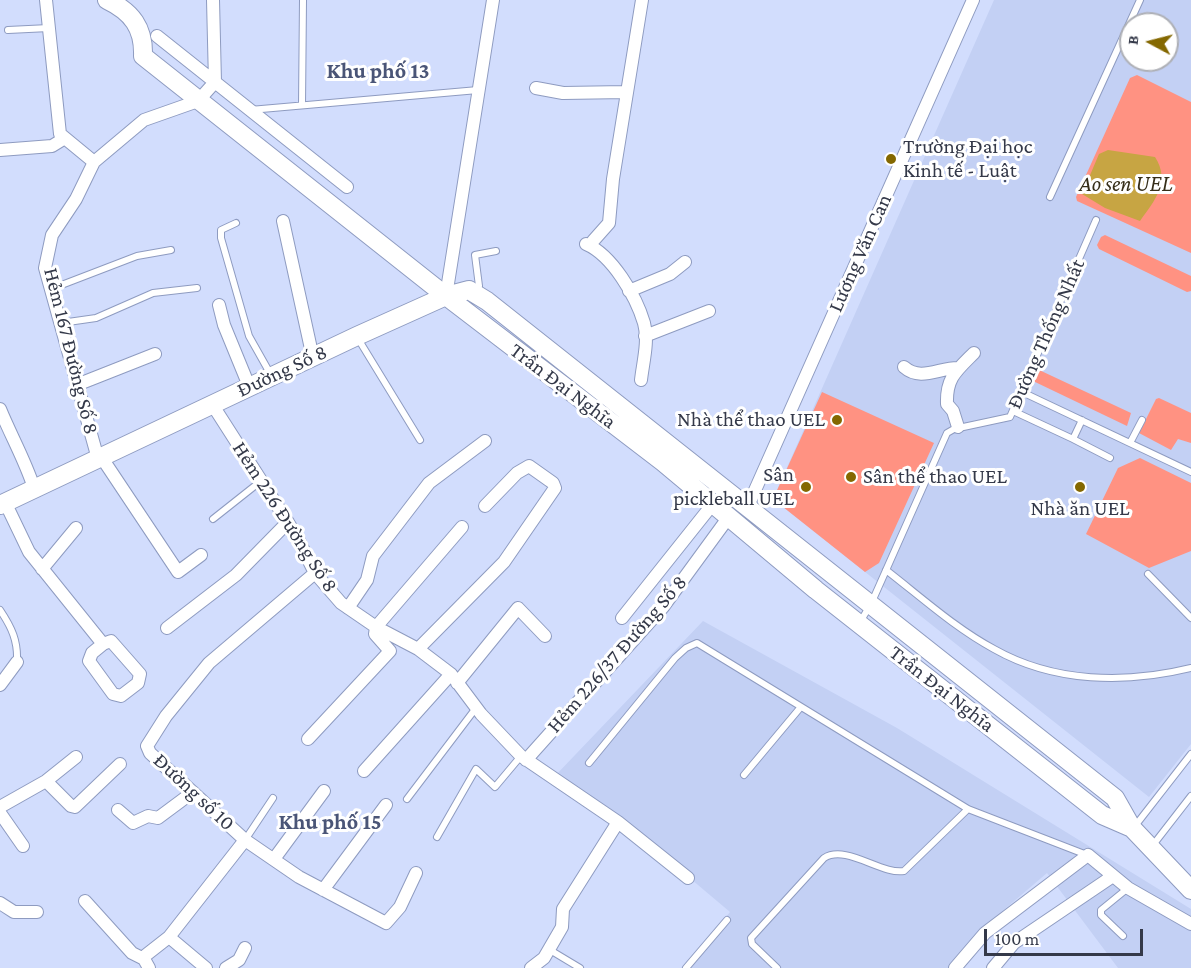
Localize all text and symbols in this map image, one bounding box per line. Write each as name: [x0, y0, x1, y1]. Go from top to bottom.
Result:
north arrow: [1119, 12, 1179, 72]
text: B: [1124, 34, 1142, 46]
district label: Khu phố 13: [327, 58, 429, 84]
place label: Trường Đại học Kinh tế - Luật: [903, 134, 1032, 184]
marker: Trường Đại học Kinh tế - Luật: [884, 152, 898, 166]
water label: Ao sen UEL: [1079, 171, 1173, 197]
street label: Lương Văn Can: [823, 190, 897, 316]
street label: Đường Thống Nhất: [1002, 255, 1090, 413]
street label: Hẻm 167 Đường Số 8: [38, 265, 104, 437]
street label: Trần Đại Nghĩa: [505, 338, 621, 434]
street label: Đường Số 8: [233, 339, 331, 403]
place label: Nhà thể thao UEL: [677, 407, 825, 433]
marker: Nhà thể thao UEL: [830, 413, 844, 427]
street label: Hẻm 226 Đường Số 8: [227, 437, 343, 597]
place label: Sân pickleball UEL: [673, 462, 794, 512]
place label: Sân thể thao UEL: [863, 464, 1007, 490]
marker: Sân thể thao UEL: [844, 470, 858, 484]
marker: Sân pickleball UEL: [799, 480, 813, 494]
marker: Nhà ăn UEL: [1073, 480, 1087, 494]
place label: Nhà ăn UEL: [1030, 496, 1130, 522]
street label: Hẻm 226/37 Đường Số 8: [542, 570, 692, 738]
street label: Trần Đại Nghĩa: [884, 640, 1000, 738]
street label: Đường số 10: [148, 748, 240, 836]
district label: Khu phố 15: [279, 809, 381, 835]
scale bar: [987, 917, 1146, 955]
text: 100 m: [995, 929, 1039, 949]

